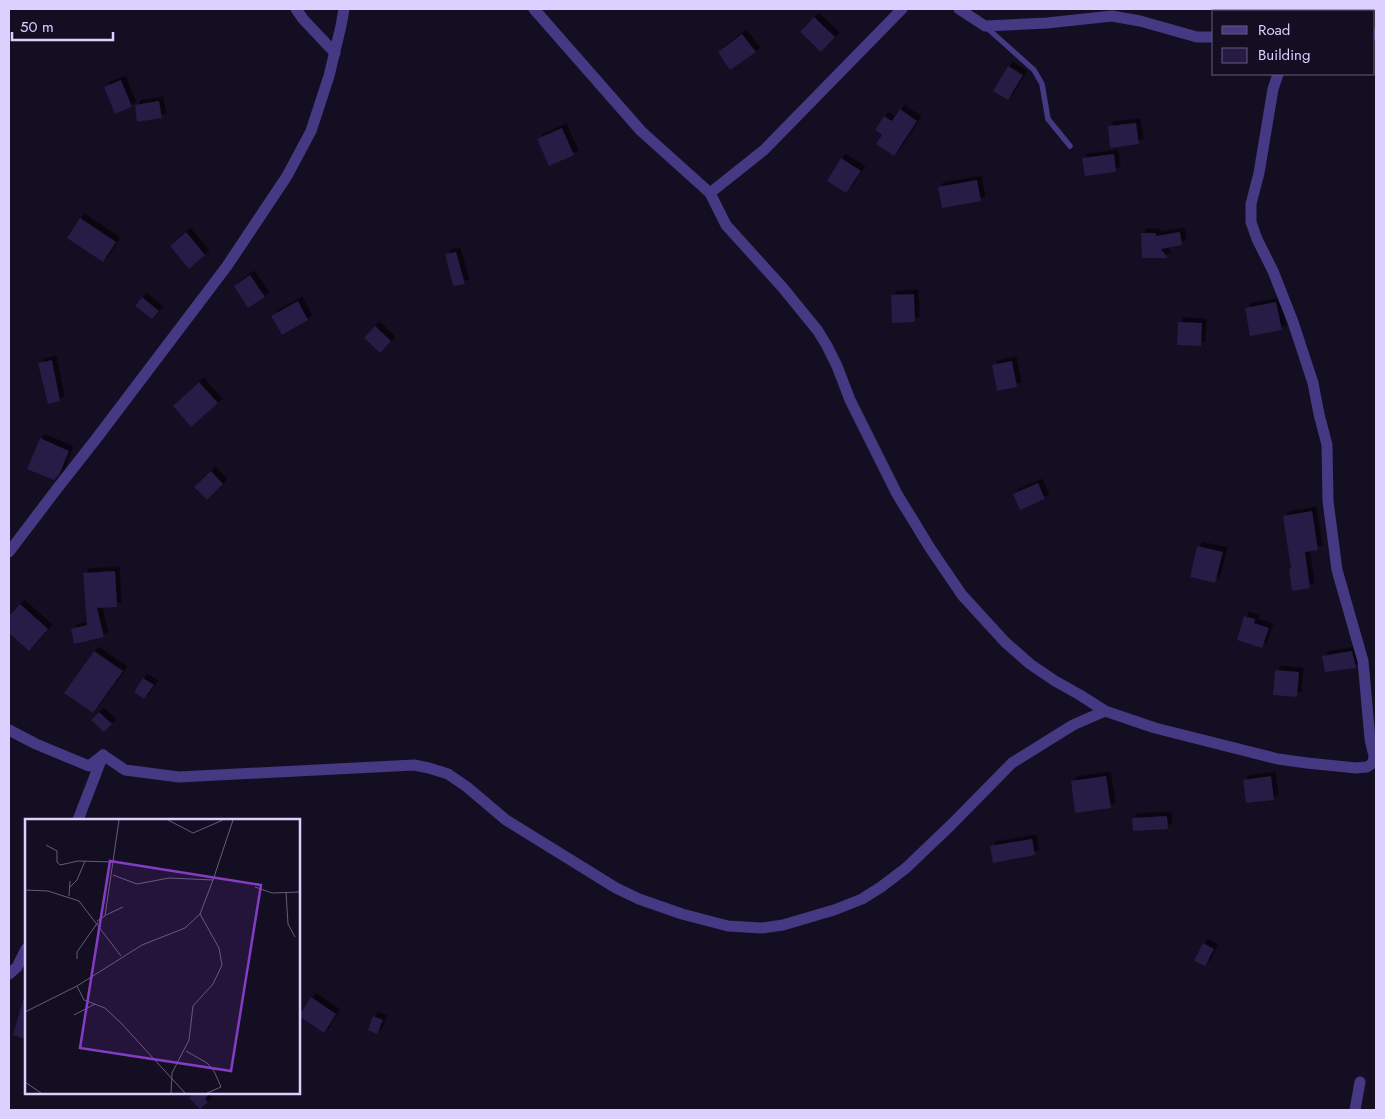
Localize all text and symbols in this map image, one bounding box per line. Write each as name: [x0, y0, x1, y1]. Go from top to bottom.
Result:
scale bar: [12, 10, 114, 42]
legend: [1212, 10, 1375, 75]
text: 50 m: [20, 16, 54, 38]
text: Road: [1258, 19, 1290, 41]
text: Building: [1258, 44, 1310, 66]
inset map: [25, 819, 300, 1094]

